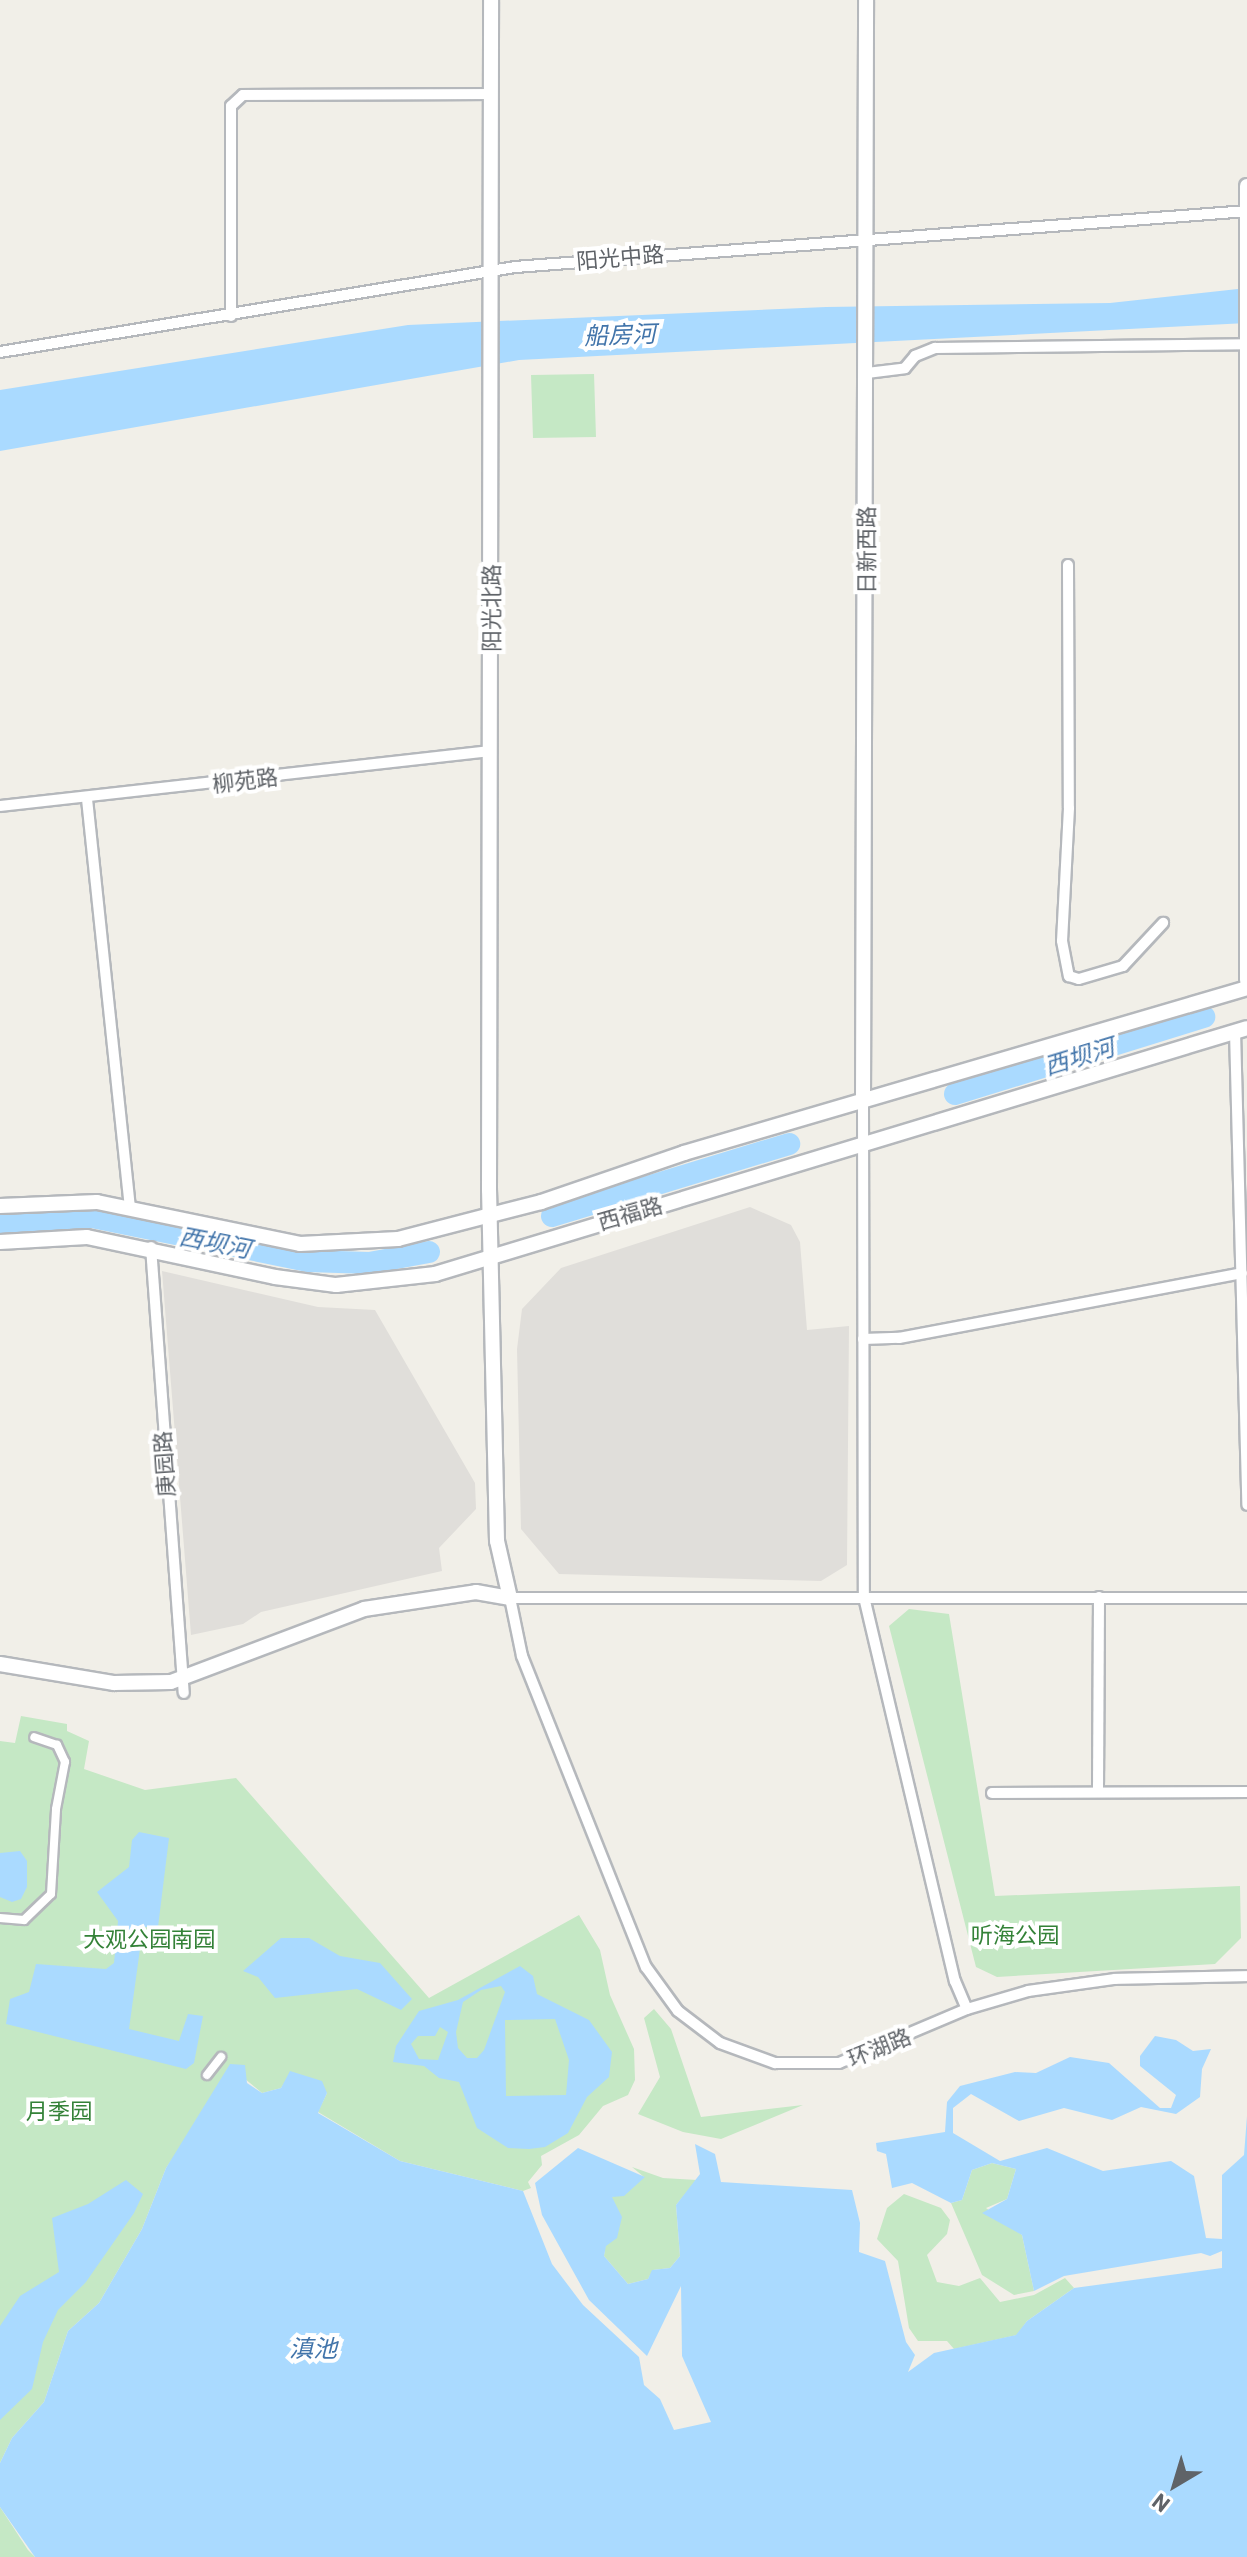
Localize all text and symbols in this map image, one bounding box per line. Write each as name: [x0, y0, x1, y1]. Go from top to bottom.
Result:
street label: 阳光中路: [575, 240, 665, 274]
water label: 船房河: [584, 318, 656, 350]
street label: 日新西路: [853, 506, 879, 594]
street label: 阳光北路: [478, 564, 504, 652]
street label: 柳苑路: [211, 763, 279, 797]
water label: 西坝河: [1040, 1032, 1118, 1080]
street label: 西福路: [595, 1191, 665, 1235]
water label: 西坝河: [177, 1221, 253, 1263]
street label: 庚园路: [149, 1430, 179, 1498]
park label: 听海公园: [971, 1922, 1059, 1948]
park label: 大观公园南园: [83, 1926, 215, 1952]
street label: 环湖路: [843, 2022, 915, 2072]
park label: 月季园: [26, 2098, 92, 2124]
water label: 滇池: [289, 2334, 337, 2362]
north arrow: [1135, 2445, 1215, 2525]
text: N: [1146, 2489, 1174, 2519]

